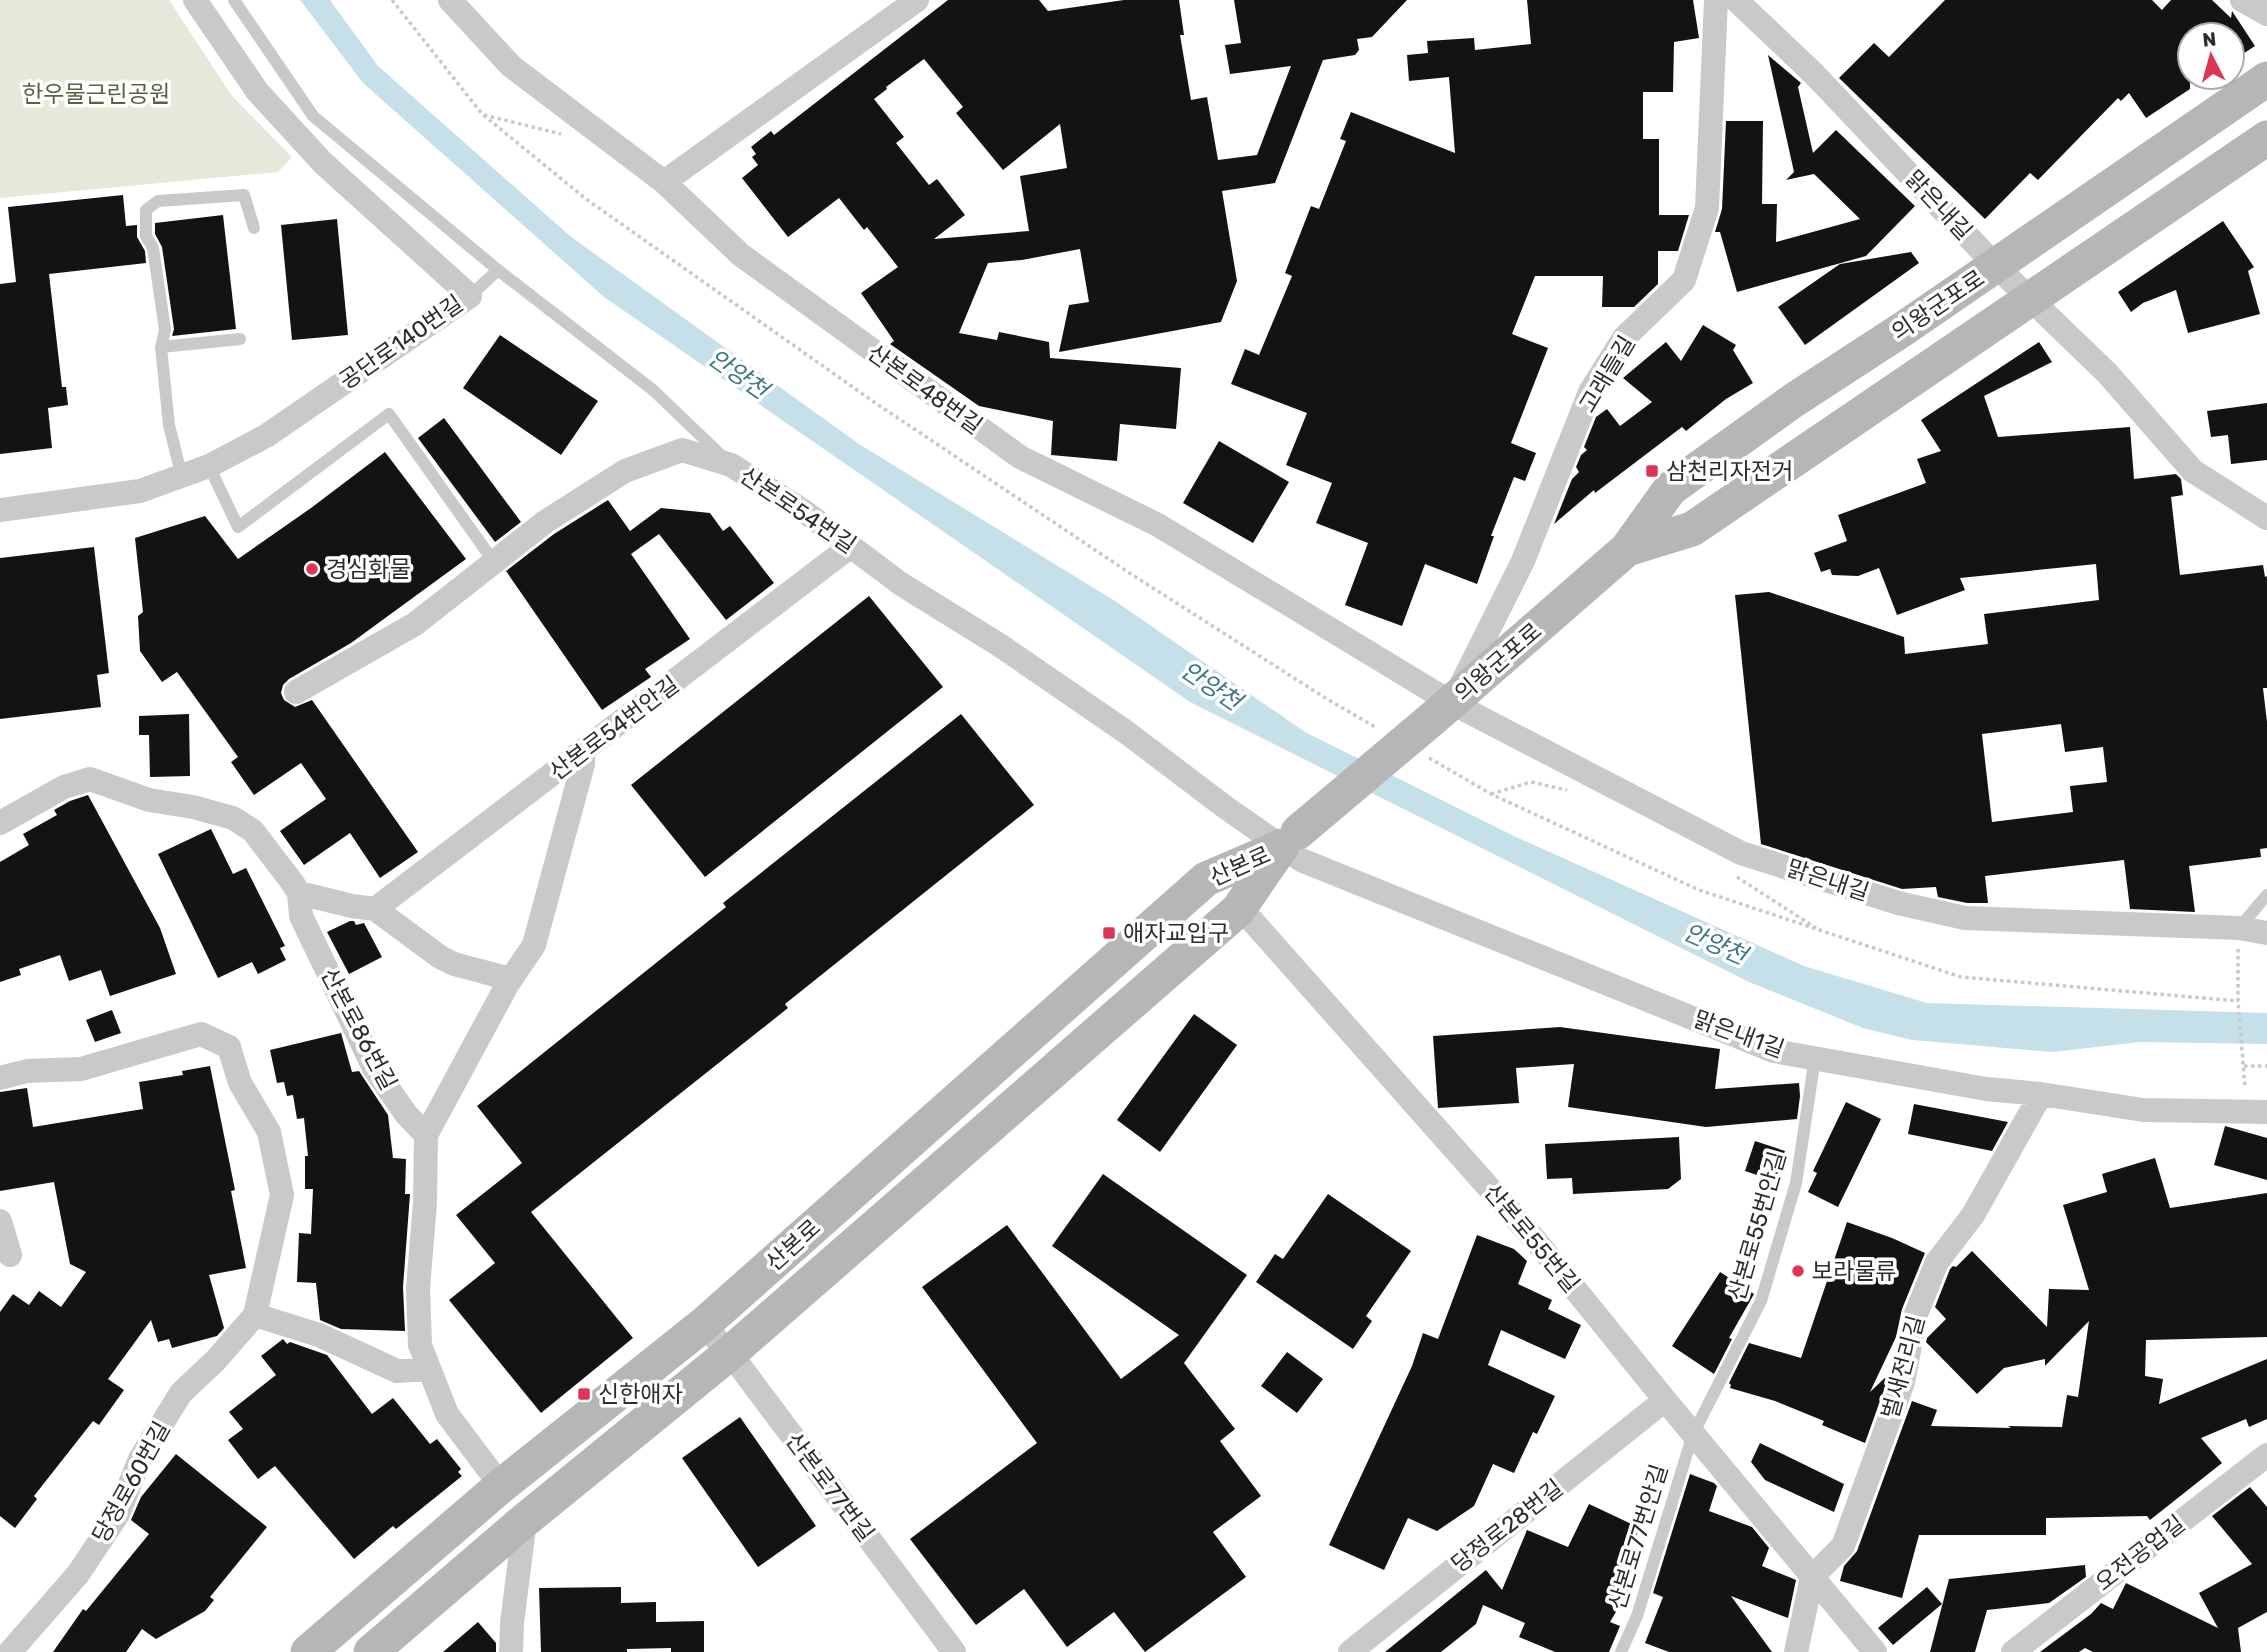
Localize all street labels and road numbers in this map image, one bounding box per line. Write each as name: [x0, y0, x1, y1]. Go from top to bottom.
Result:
street label: 맑은내길: [1900, 165, 1978, 245]
street label: 의왕군포로: [1886, 264, 1990, 346]
street label: 공단로140번길: [334, 289, 468, 395]
street label: 고래들길: [1573, 331, 1641, 417]
street label: 산본로48번길: [862, 338, 988, 440]
street label: 산본로54번길: [735, 461, 861, 559]
street label: 의왕군포로: [1449, 617, 1547, 707]
street label: 산본로54번안길: [544, 670, 684, 786]
street label: 산본로: [1205, 840, 1275, 892]
street label: 맑은내길: [1783, 854, 1873, 906]
street label: 산본로86번길: [315, 963, 403, 1095]
street label: 맑은내1길: [1690, 1005, 1788, 1063]
street label: 산본로55번안길: [1722, 1148, 1792, 1304]
street label: 산본로55번길: [1478, 1178, 1586, 1298]
street label: 산본로: [760, 1213, 826, 1277]
street label: 벌새전리길: [1876, 1312, 1930, 1422]
street label: 당정로60번길: [86, 1416, 176, 1548]
street label: 산본로77번길: [780, 1427, 880, 1547]
street label: 산본로77번안길: [1603, 1461, 1673, 1613]
street label: 당정로28번길: [1446, 1474, 1568, 1578]
street label: 오전공업길: [2090, 1509, 2190, 1597]

